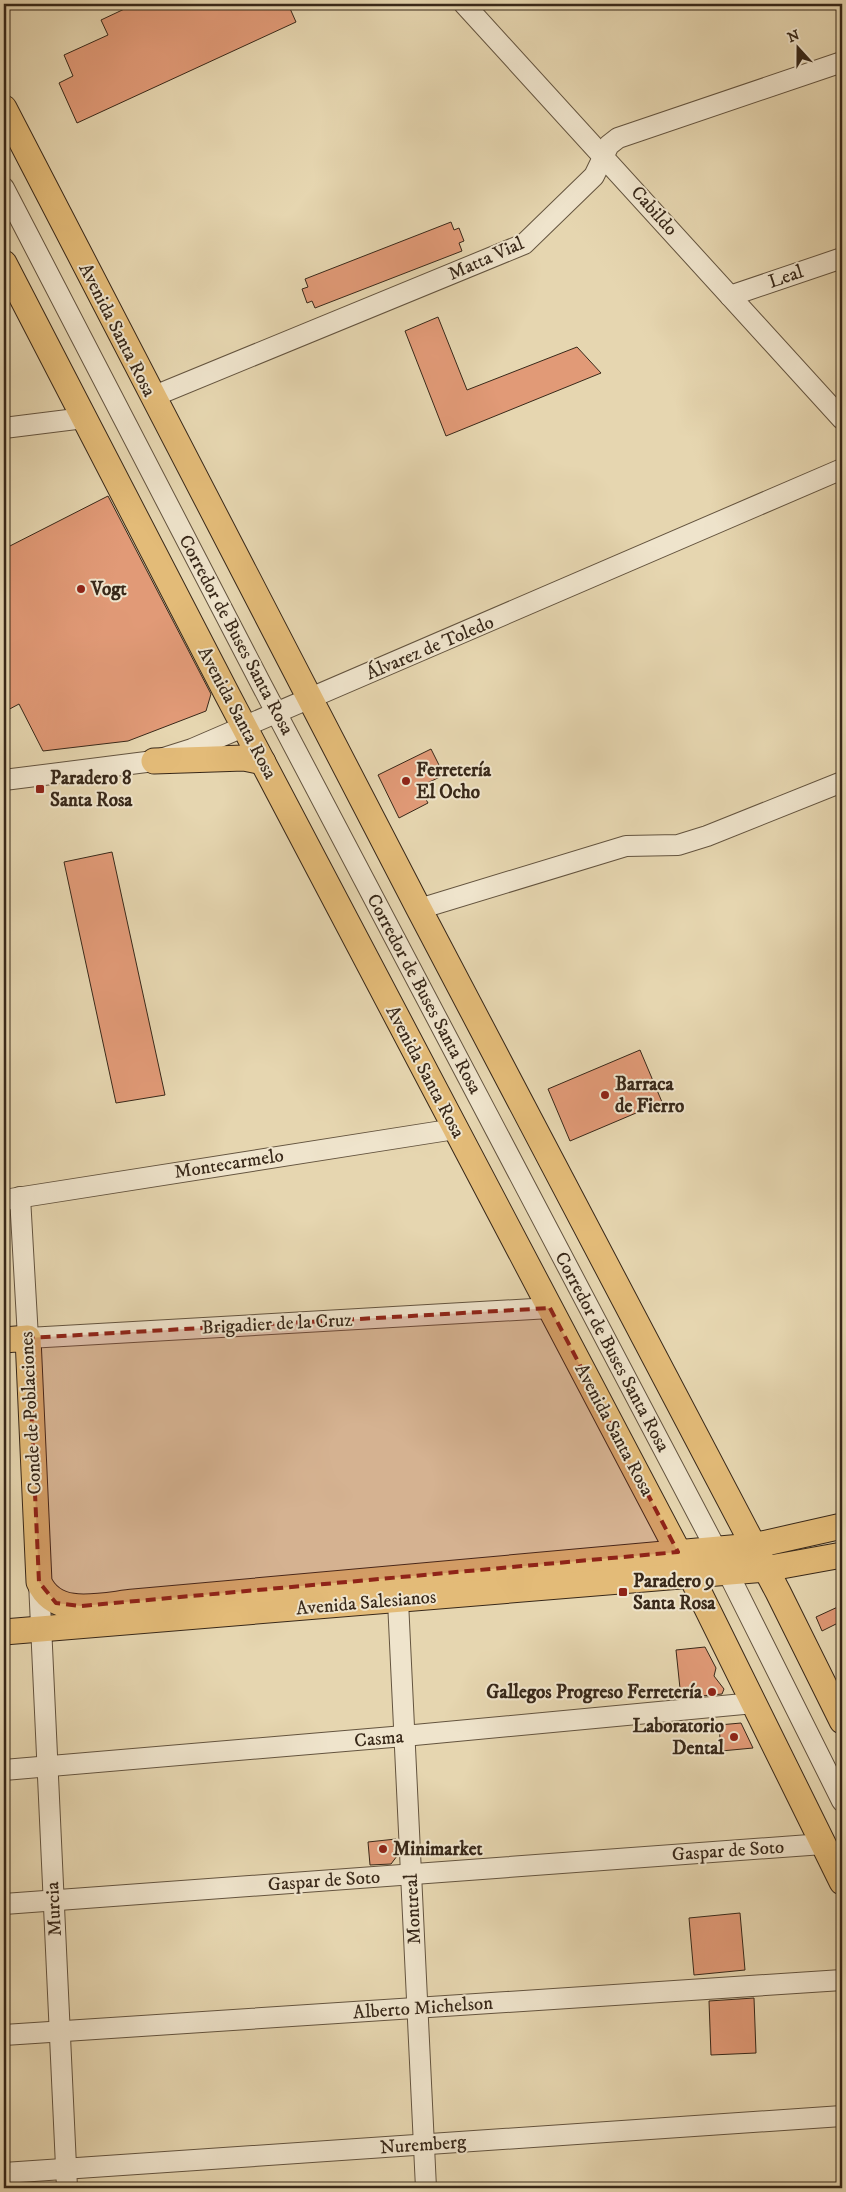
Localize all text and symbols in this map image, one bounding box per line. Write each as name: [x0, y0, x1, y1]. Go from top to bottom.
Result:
north arrow: [774, 22, 824, 72]
text: N: [785, 26, 803, 47]
street label: Cabildo: [626, 181, 682, 241]
street label: Matta Vial: [445, 232, 528, 286]
street label: Avenida Santa Rosa: [73, 259, 161, 401]
street label: Leal: [766, 260, 807, 294]
street label: Corredor de Buses Santa Rosa: [173, 531, 299, 739]
place label: Vogt: [90, 578, 127, 601]
marker: Vogt: [75, 583, 87, 595]
street label: Álvarez de Toledo: [362, 609, 497, 685]
street label: Avenida Santa Rosa: [192, 643, 282, 783]
place label: Ferretería El Ocho: [416, 759, 492, 804]
place label: Paradero 8 Santa Rosa: [50, 767, 133, 812]
marker: Ferretería El Ocho: [400, 775, 412, 787]
marker: Paradero 8 Santa Rosa: [34, 783, 46, 795]
street label: Corredor de Buses Santa Rosa: [361, 890, 487, 1098]
street label: Avenida Santa Rosa: [380, 1002, 470, 1142]
place label: Barraca de Fierro: [615, 1073, 684, 1118]
marker: Barraca de Fierro: [599, 1089, 611, 1101]
street label: Montecarmelo: [173, 1144, 285, 1184]
street label: Corredor de Buses Santa Rosa: [549, 1248, 675, 1456]
street label: Brigadier de la Cruz: [201, 1309, 353, 1339]
street label: Conde de Poblaciones: [15, 1331, 47, 1495]
street label: Avenida Santa Rosa: [569, 1360, 659, 1500]
place label: Paradero 9 Santa Rosa: [633, 1570, 716, 1615]
street label: Avenida Salesianos: [295, 1585, 437, 1621]
marker: Paradero 9 Santa Rosa: [617, 1586, 629, 1598]
place label: Gallegos Progreso Ferretería: [486, 1681, 703, 1704]
marker: Gallegos Progreso Ferretería: [706, 1686, 718, 1698]
place label: Laboratorio Dental: [633, 1715, 724, 1760]
street label: Casma: [353, 1725, 405, 1753]
marker: Laboratorio Dental: [728, 1731, 740, 1743]
street label: Gaspar de Soto: [671, 1836, 785, 1866]
place label: Minimarket: [393, 1838, 484, 1861]
marker: Minimarket: [377, 1843, 389, 1855]
street label: Gaspar de Soto: [267, 1866, 381, 1896]
street label: Montreal: [400, 1873, 426, 1945]
street label: Murcia: [41, 1881, 67, 1937]
street label: Alberto Michelson: [352, 1992, 494, 2024]
street label: Nuremberg: [379, 2130, 468, 2159]

